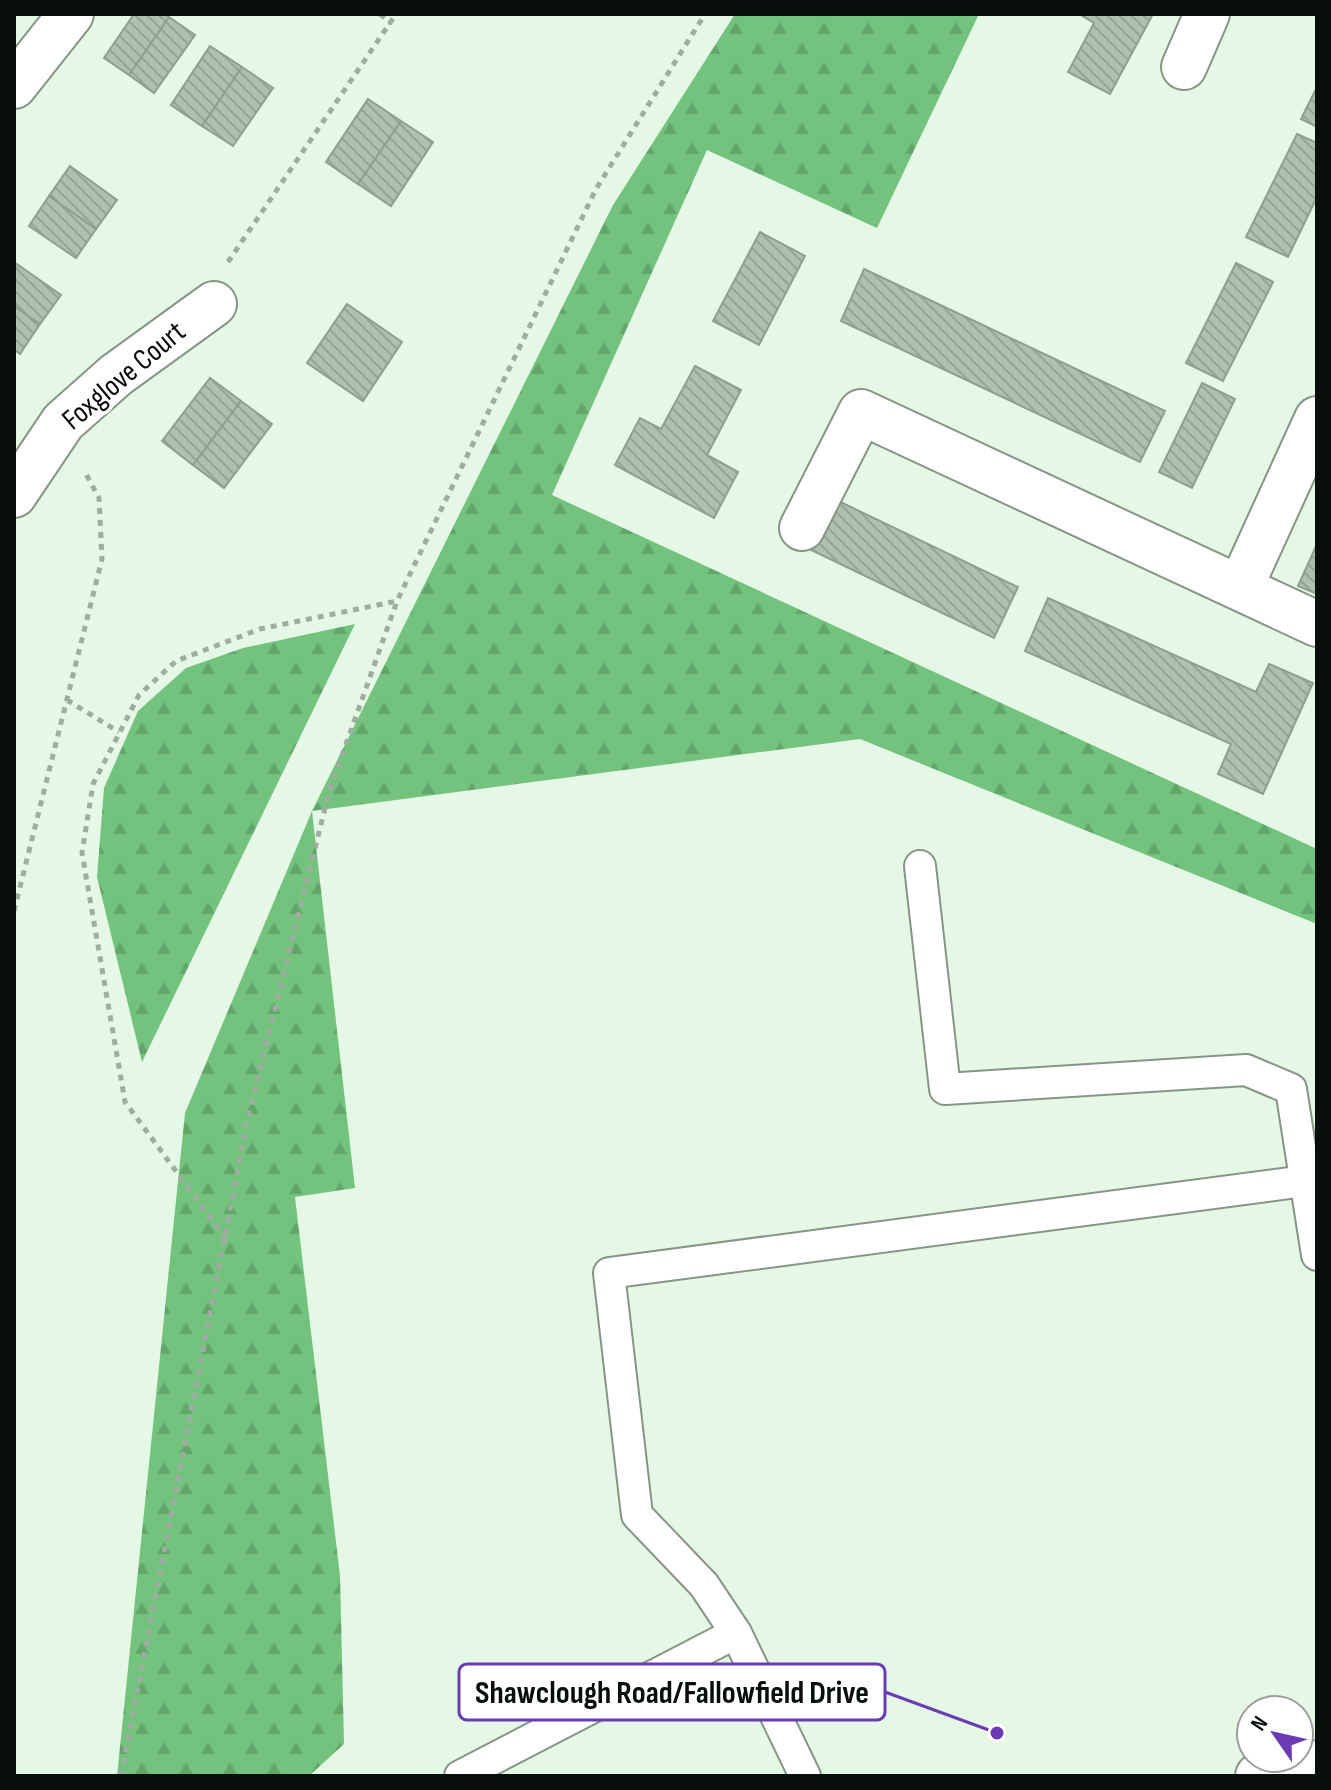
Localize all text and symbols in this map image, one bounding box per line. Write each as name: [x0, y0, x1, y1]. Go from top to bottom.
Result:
street label: Foxglove Court: [55, 314, 193, 438]
callout: Shawclough Road/Fallowfield Drive: [459, 1664, 885, 1720]
text: Shawclough Road/Fallowfield Drive: [475, 1674, 869, 1713]
north arrow: [1235, 1694, 1315, 1774]
text: N: [1245, 1711, 1274, 1736]

